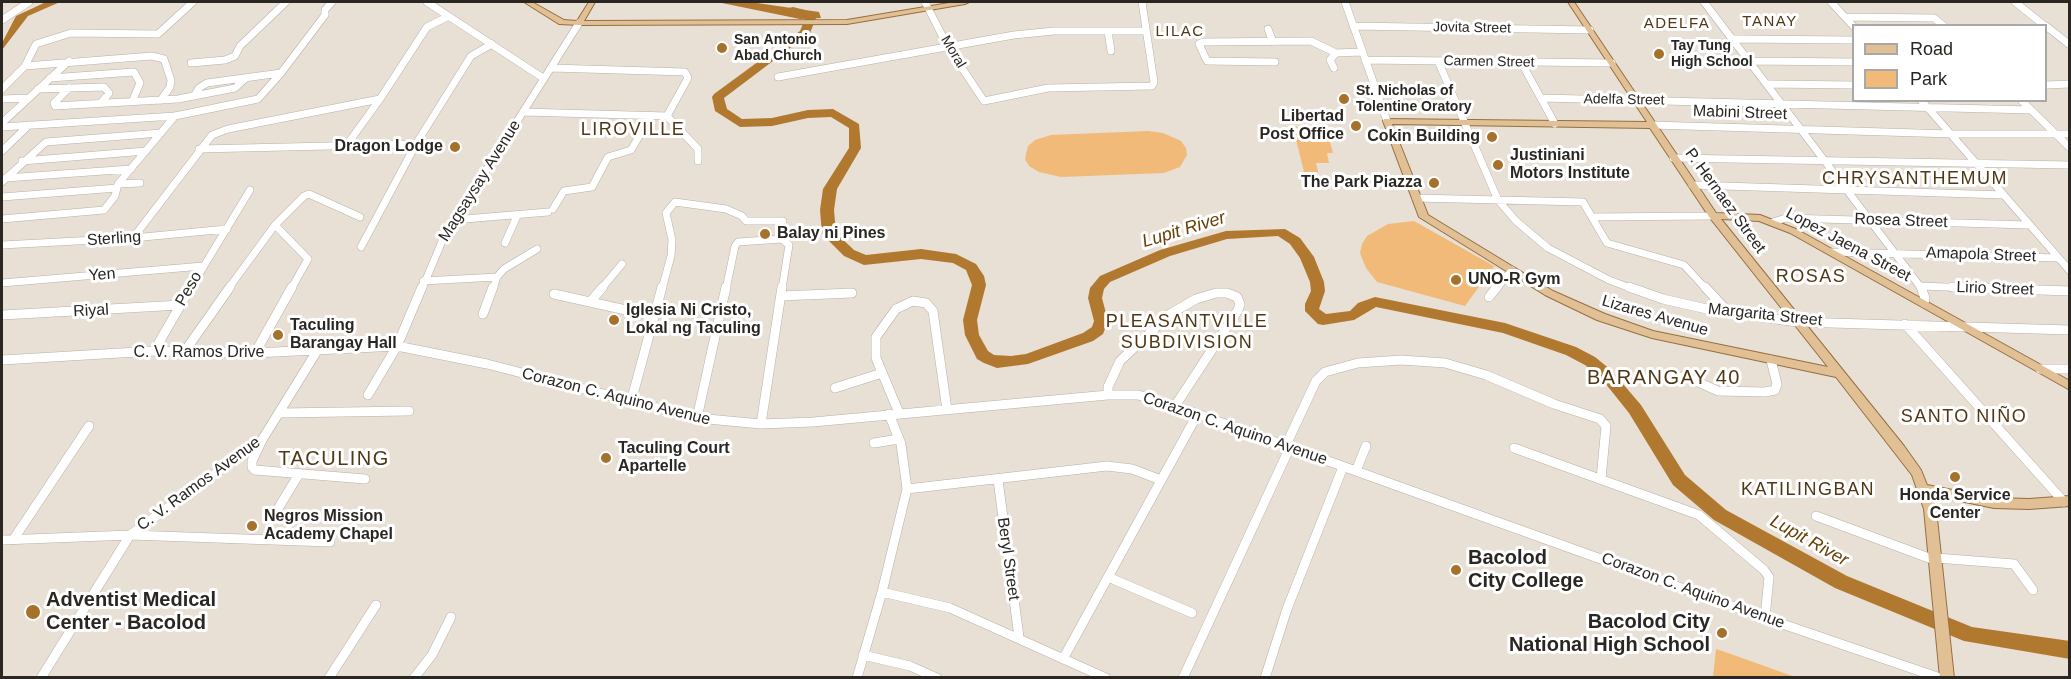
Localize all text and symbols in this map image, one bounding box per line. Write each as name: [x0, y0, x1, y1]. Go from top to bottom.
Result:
district label: TANAY: [1742, 13, 1798, 31]
district label: ADELFA: [1644, 15, 1710, 33]
street label: Jovita Street: [1433, 19, 1511, 37]
district label: LILAC: [1155, 23, 1205, 41]
legend: [1852, 24, 2047, 102]
place label: San Antonio Abad Church: [734, 32, 822, 64]
street label: Moral: [937, 33, 969, 71]
place label: Tay Tung High School: [1671, 38, 1753, 70]
text: Road: [1910, 39, 1953, 59]
marker: San Antonio Abad Church: [715, 41, 729, 55]
marker: Tay Tung High School: [1652, 47, 1666, 61]
street label: Carmen Street: [1443, 53, 1535, 71]
text: Park: [1910, 69, 1947, 89]
place label: St. Nicholas of Tolentine Oratory: [1356, 83, 1472, 116]
street label: Adelfa Street: [1583, 91, 1665, 109]
marker: St. Nicholas of Tolentine Oratory: [1337, 92, 1351, 106]
street label: Mabini Street: [1693, 102, 1787, 124]
place label: Libertad Post Office: [1260, 107, 1344, 145]
street label: Magsaysay Avenue: [435, 117, 525, 245]
district label: LIROVILLE: [581, 119, 685, 141]
marker: Libertad Post Office: [1349, 119, 1363, 133]
place label: Cokin Building: [1367, 127, 1480, 147]
marker: Cokin Building: [1485, 130, 1499, 144]
place label: Dragon Lodge: [335, 137, 443, 157]
marker: Dragon Lodge: [448, 140, 462, 154]
street label: P. Hernaez Street: [1680, 145, 1770, 257]
place label: Justiniani Motors Institute: [1510, 146, 1630, 184]
marker: Justiniani Motors Institute: [1491, 158, 1505, 172]
district label: CHRYSANTHEMUM: [1822, 168, 2008, 190]
place label: The Park Piazza: [1301, 173, 1422, 193]
marker: The Park Piazza: [1427, 176, 1441, 190]
street label: Lopez Jaena Street: [1782, 204, 1914, 286]
water label: Lupit River: [1140, 207, 1228, 253]
street label: Rosea Street: [1854, 210, 1948, 232]
place label: Balay ni Pines: [777, 224, 885, 244]
marker: Balay ni Pines: [758, 227, 772, 241]
street label: Sterling: [86, 228, 142, 250]
street label: Amapola Street: [1926, 243, 2036, 267]
street label: Yen: [88, 264, 116, 286]
district label: ROSAS: [1776, 266, 1846, 288]
street label: Peso: [172, 268, 206, 310]
place label: UNO-R Gym: [1468, 270, 1560, 290]
marker: UNO-R Gym: [1449, 273, 1463, 287]
street label: Lirio Street: [1956, 278, 2034, 300]
street label: Lizares Avenue: [1599, 292, 1711, 340]
street label: Margarita Street: [1707, 299, 1823, 331]
street label: Riyal: [73, 300, 109, 322]
place label: Iglesia Ni Cristo, Lokal ng Taculing: [626, 301, 761, 339]
district label: PLEASANTVILLE SUBDIVISION: [1106, 311, 1268, 354]
marker: Iglesia Ni Cristo, Lokal ng Taculing: [607, 313, 621, 327]
place label: Taculing Barangay Hall: [290, 316, 397, 354]
marker: Taculing Barangay Hall: [271, 328, 285, 342]
street label: C. V. Ramos Drive: [134, 343, 264, 363]
street label: Corazon C. Aquino Avenue: [520, 364, 712, 430]
district label: BARANGAY 40: [1587, 366, 1741, 390]
street label: Corazon C. Aquino Avenue: [1140, 388, 1330, 470]
district label: SANTO NIÑO: [1901, 406, 2027, 428]
street label: C. V. Ramos Avenue: [134, 433, 264, 535]
place label: Taculing Court Apartelle: [618, 439, 730, 477]
district label: TACULING: [278, 447, 390, 471]
marker: Taculing Court Apartelle: [599, 451, 613, 465]
marker: Honda Service Center: [1948, 470, 1962, 484]
district label: KATILINGBAN: [1741, 479, 1875, 501]
place label: Honda Service Center: [1899, 486, 2011, 524]
place label: Negros Mission Academy Chapel: [264, 507, 393, 545]
water label: Lupit River: [1766, 511, 1852, 571]
street label: Beryl Street: [993, 516, 1023, 602]
marker: Negros Mission Academy Chapel: [245, 519, 259, 533]
place label: Bacolod City College: [1468, 546, 1584, 593]
street label: Corazon C. Aquino Avenue: [1599, 549, 1787, 633]
marker: Bacolod City College: [1449, 563, 1463, 577]
place label: Adventist Medical Center - Bacolod: [46, 588, 216, 635]
marker: Adventist Medical Center - Bacolod: [24, 603, 42, 621]
place label: Bacolod City National High School: [1509, 610, 1710, 657]
marker: Bacolod City National High School: [1715, 626, 1729, 640]

